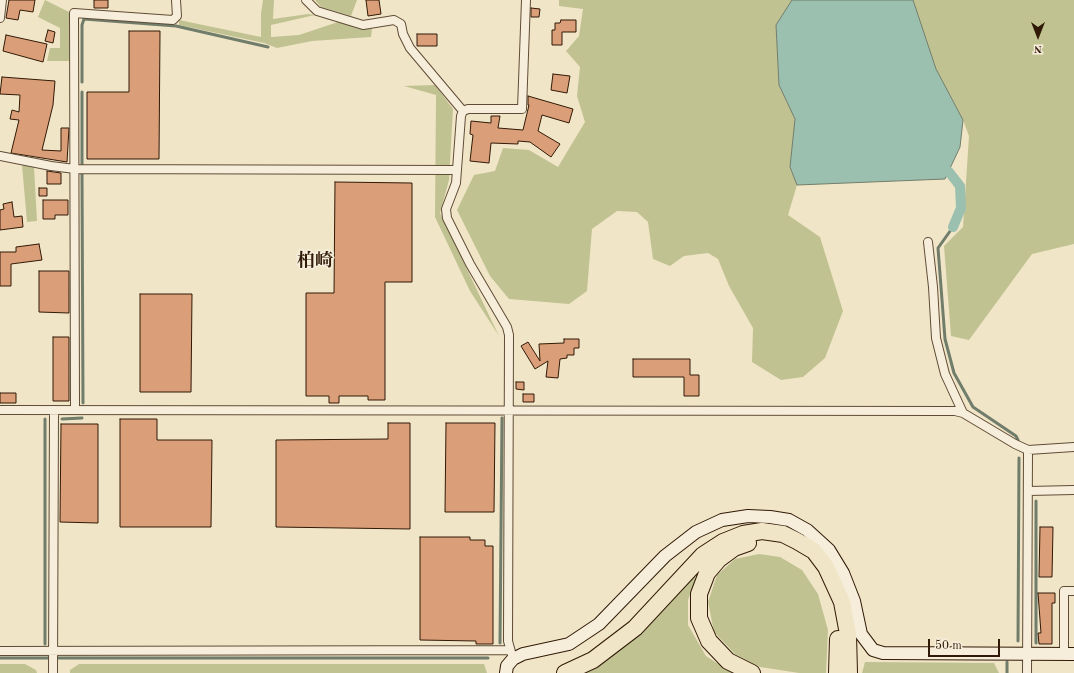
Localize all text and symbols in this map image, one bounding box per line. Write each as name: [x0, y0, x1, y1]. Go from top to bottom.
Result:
north arrow: [1018, 16, 1058, 56]
text: N: [1034, 43, 1042, 54]
district label: 柏崎: [297, 250, 333, 272]
scale bar: [930, 631, 1002, 657]
text: 50 m: [935, 640, 962, 652]

